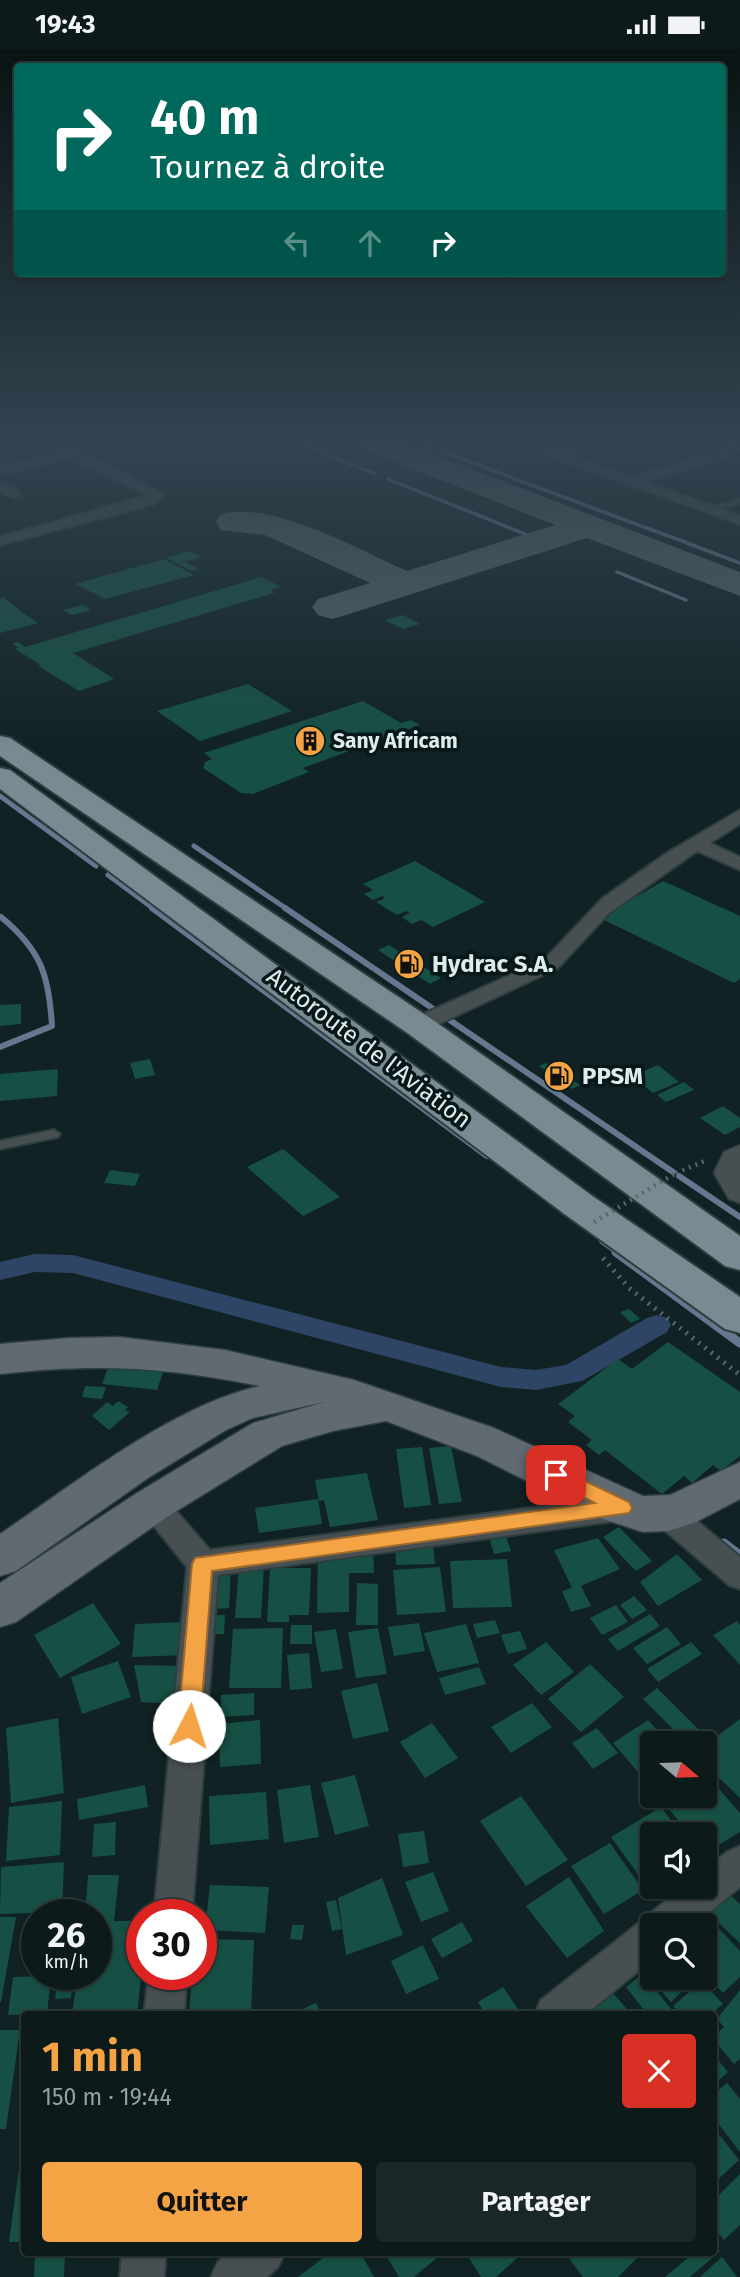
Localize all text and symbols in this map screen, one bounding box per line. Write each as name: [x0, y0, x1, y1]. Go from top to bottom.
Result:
text: 19:43: [35, 9, 96, 40]
text: 40 m: [150, 88, 259, 147]
icon: right: [35, 91, 126, 182]
text: Tournez à droite: [150, 148, 386, 186]
icon: left: [278, 224, 316, 262]
icon: ahead: [351, 224, 389, 262]
icon: right: [424, 224, 462, 262]
building icon: Sany Africam: [293, 724, 327, 758]
place label: Sany Africam: [333, 728, 458, 754]
fuel station icon: Hydrac S.A.: [392, 947, 426, 981]
place label: Hydrac S.A.: [432, 950, 554, 978]
street label: Autoroute de l'Aviation: [261, 962, 477, 1134]
fuel station icon: PPSM: [542, 1059, 576, 1093]
place label: PPSM: [582, 1062, 643, 1090]
pin: [526, 1445, 586, 1505]
icon: arrive: [537, 1456, 575, 1494]
position arrow: [152, 1689, 226, 1763]
north arrow: [640, 1731, 718, 1808]
map controls: [640, 1731, 717, 1990]
button: sound: [640, 1822, 717, 1899]
speed limit sign: 30: [126, 1899, 217, 1990]
button: search: [640, 1913, 717, 1990]
text: 26: [48, 1914, 85, 1956]
text: km/h: [44, 1951, 89, 1973]
text: 1 min: [42, 2032, 143, 2082]
button: close: [622, 2034, 696, 2108]
text: 150 m · 19:44: [42, 2083, 172, 2111]
button: Quitter: [42, 2162, 362, 2242]
button: Partager: [376, 2162, 696, 2242]

